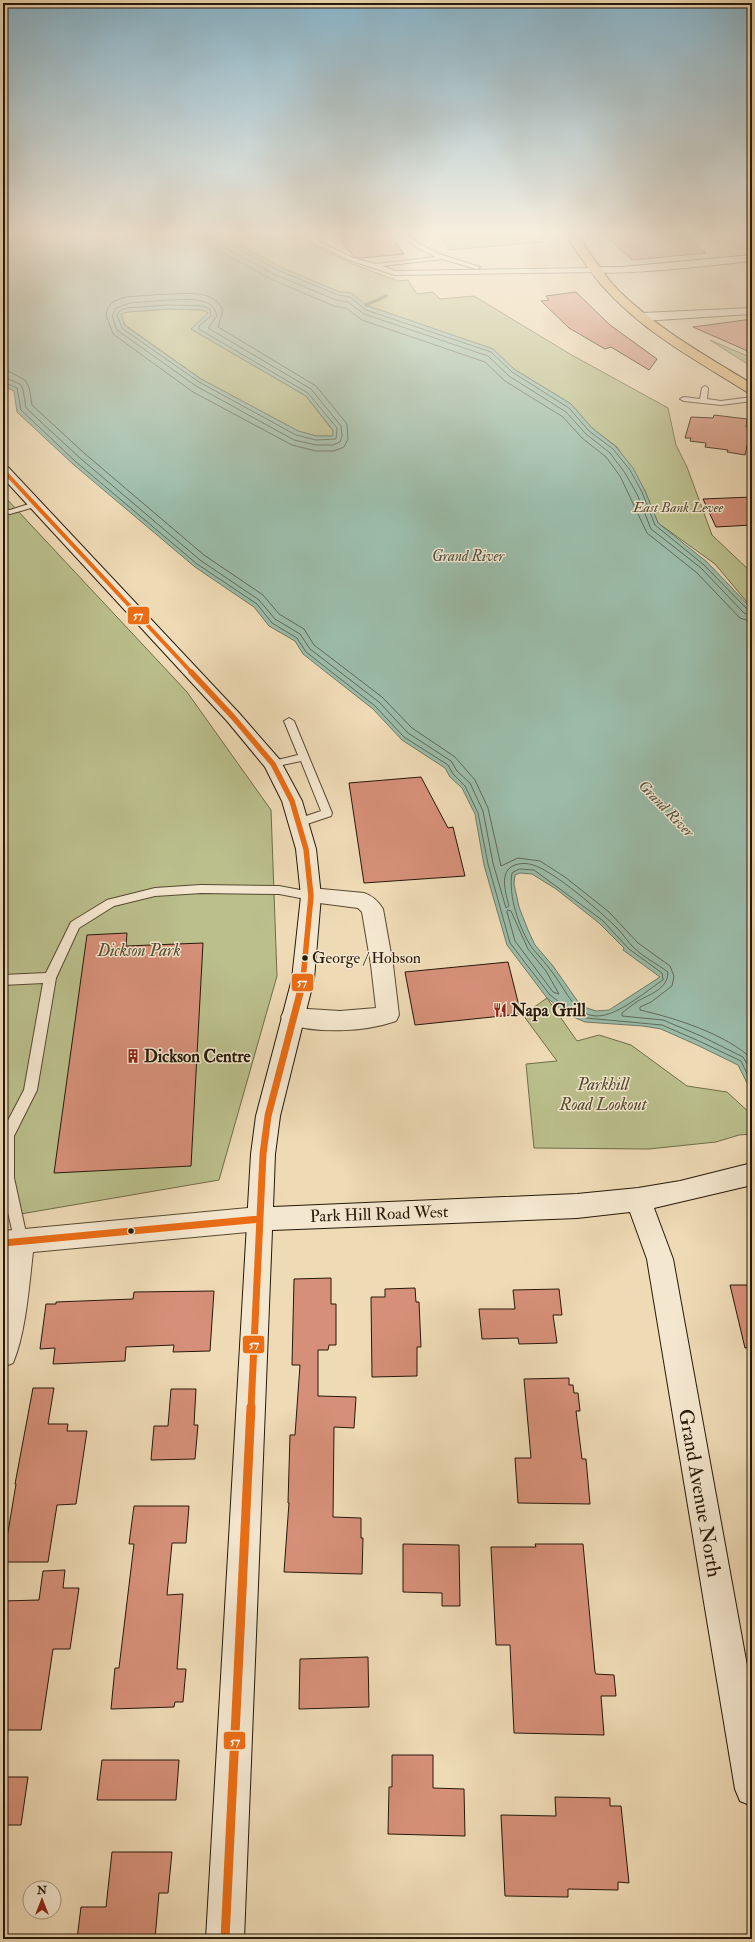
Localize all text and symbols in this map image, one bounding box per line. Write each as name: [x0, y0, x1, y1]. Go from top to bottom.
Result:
park label: East Bank Levee: [632, 499, 723, 516]
water label: Grand River: [432, 547, 505, 566]
line badge: 57: [127, 606, 150, 625]
text: 57: [133, 609, 144, 622]
water label: Grand River: [634, 776, 699, 843]
park label: Dickson Park: [97, 940, 180, 961]
place label: George / Hobson: [312, 948, 421, 968]
marker: George / Hobson: [300, 953, 310, 963]
line badge: 57: [291, 973, 314, 992]
text: 57: [297, 976, 308, 989]
place label: Napa Grill: [510, 1000, 586, 1022]
restaurant icon: Napa Grill: [492, 1002, 508, 1018]
place label: Dickson Centre: [144, 1046, 252, 1067]
building icon: Dickson Centre: [125, 1048, 141, 1064]
park label: Parkhill Road Lookout: [558, 1074, 648, 1115]
street label: Park Hill Road West: [309, 1201, 449, 1227]
unlabelled marker: [126, 1226, 136, 1236]
line badge: 57: [242, 1335, 265, 1354]
text: 57: [249, 1338, 260, 1351]
street label: Grand Avenue North: [673, 1407, 727, 1580]
line badge: 57: [223, 1731, 246, 1750]
text: 57: [230, 1735, 241, 1748]
north arrow: [22, 1880, 62, 1920]
text: N: [36, 1884, 48, 1897]

